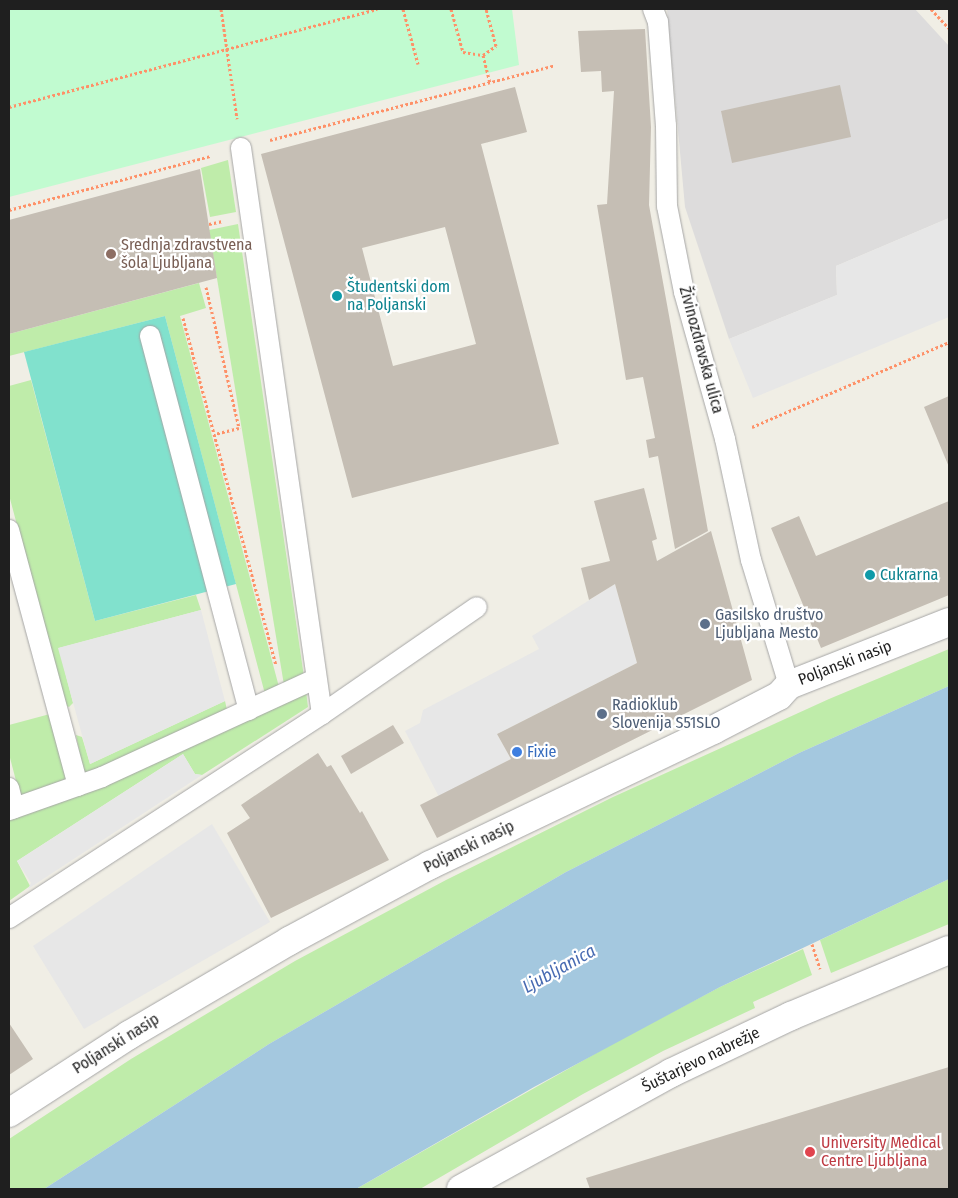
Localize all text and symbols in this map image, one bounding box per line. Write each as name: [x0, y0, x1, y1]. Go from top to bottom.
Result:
place label: Srednja zdravstvena šola Ljubljana: [121, 235, 252, 273]
marker: Srednja zdravstvena šola Ljubljana: [105, 248, 117, 260]
place label: Študentski dom na Poljanski: [347, 277, 450, 315]
street label: Živinozdravska ulica: [675, 284, 727, 416]
marker: Študentski dom na Poljanski: [331, 290, 343, 302]
place label: Cukrarna: [880, 565, 938, 585]
marker: Cukrarna: [864, 569, 876, 581]
place label: Gasilsko društvo Ljubljana Mesto: [715, 605, 823, 643]
marker: Gasilsko društvo Ljubljana Mesto: [699, 618, 711, 630]
street label: Poljanski nasip: [796, 636, 894, 690]
place label: Radioklub Slovenija S51SLO: [612, 695, 721, 733]
marker: Radioklub Slovenija S51SLO: [596, 708, 608, 720]
place label: Fixie: [527, 742, 556, 762]
marker: Fixie: [511, 746, 523, 758]
street label: Poljanski nasip: [421, 817, 517, 877]
water label: Ljubljanica: [519, 940, 599, 998]
street label: Poljanski nasip: [69, 1010, 163, 1078]
street label: Šuštarjevo nabrežje: [639, 1023, 763, 1097]
place label: University Medical Centre Ljubljana: [821, 1133, 941, 1171]
marker: University Medical Centre Ljubljana: [803, 1145, 817, 1159]

